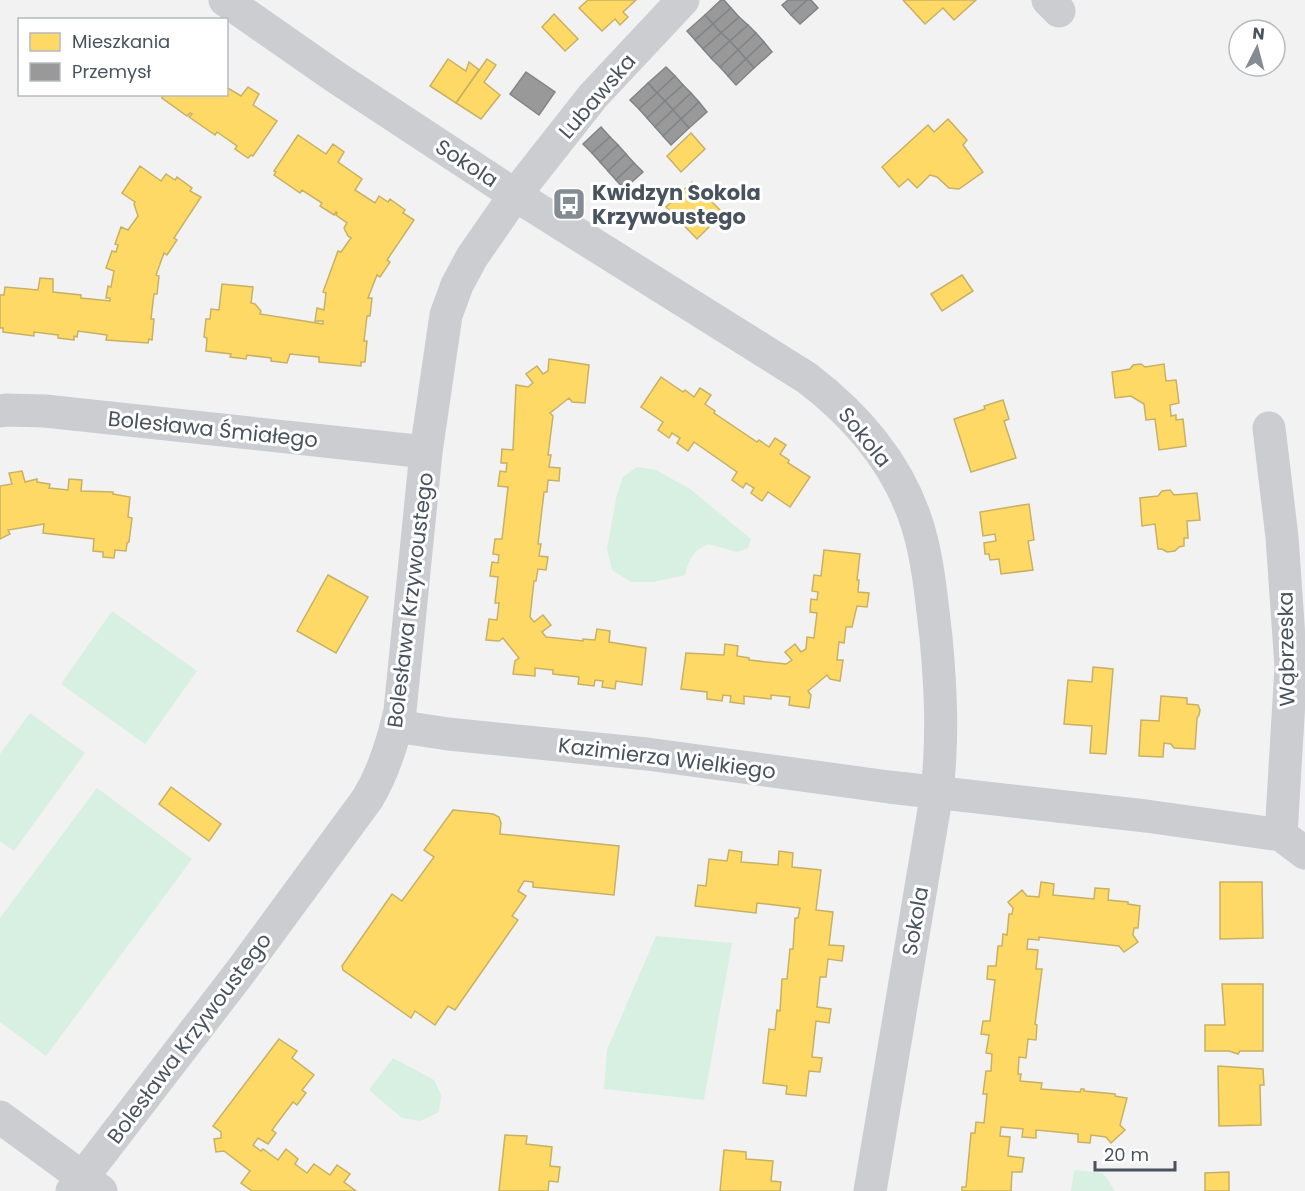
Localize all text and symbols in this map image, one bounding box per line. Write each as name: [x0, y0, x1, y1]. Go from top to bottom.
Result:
legend: [18, 18, 228, 96]
north arrow: [1227, 18, 1287, 78]
text: N: [1251, 22, 1266, 46]
text: Mieszkania: [72, 29, 170, 54]
street label: Lubawska: [552, 47, 642, 145]
text: Przemysł: [72, 59, 152, 84]
street label: Sokola: [430, 132, 504, 194]
place label: Kwidzyn Sokola Krzywoustego: [592, 178, 761, 231]
bus stop icon: Kwidzyn Sokola Krzywoustego: [551, 186, 587, 222]
street label: Sokola: [832, 401, 898, 473]
street label: Bolesława Śmiałego: [106, 404, 320, 454]
street label: Bolesława Krzywoustego: [380, 471, 440, 729]
street label: Wąbrzeska: [1270, 591, 1302, 707]
street label: Kazimierza Wielkiego: [557, 730, 777, 786]
street label: Sokola: [895, 884, 935, 958]
street label: Bolesława Krzywoustego: [100, 927, 278, 1149]
scale bar: [1095, 1134, 1174, 1172]
text: 20 m: [1104, 1142, 1149, 1167]

